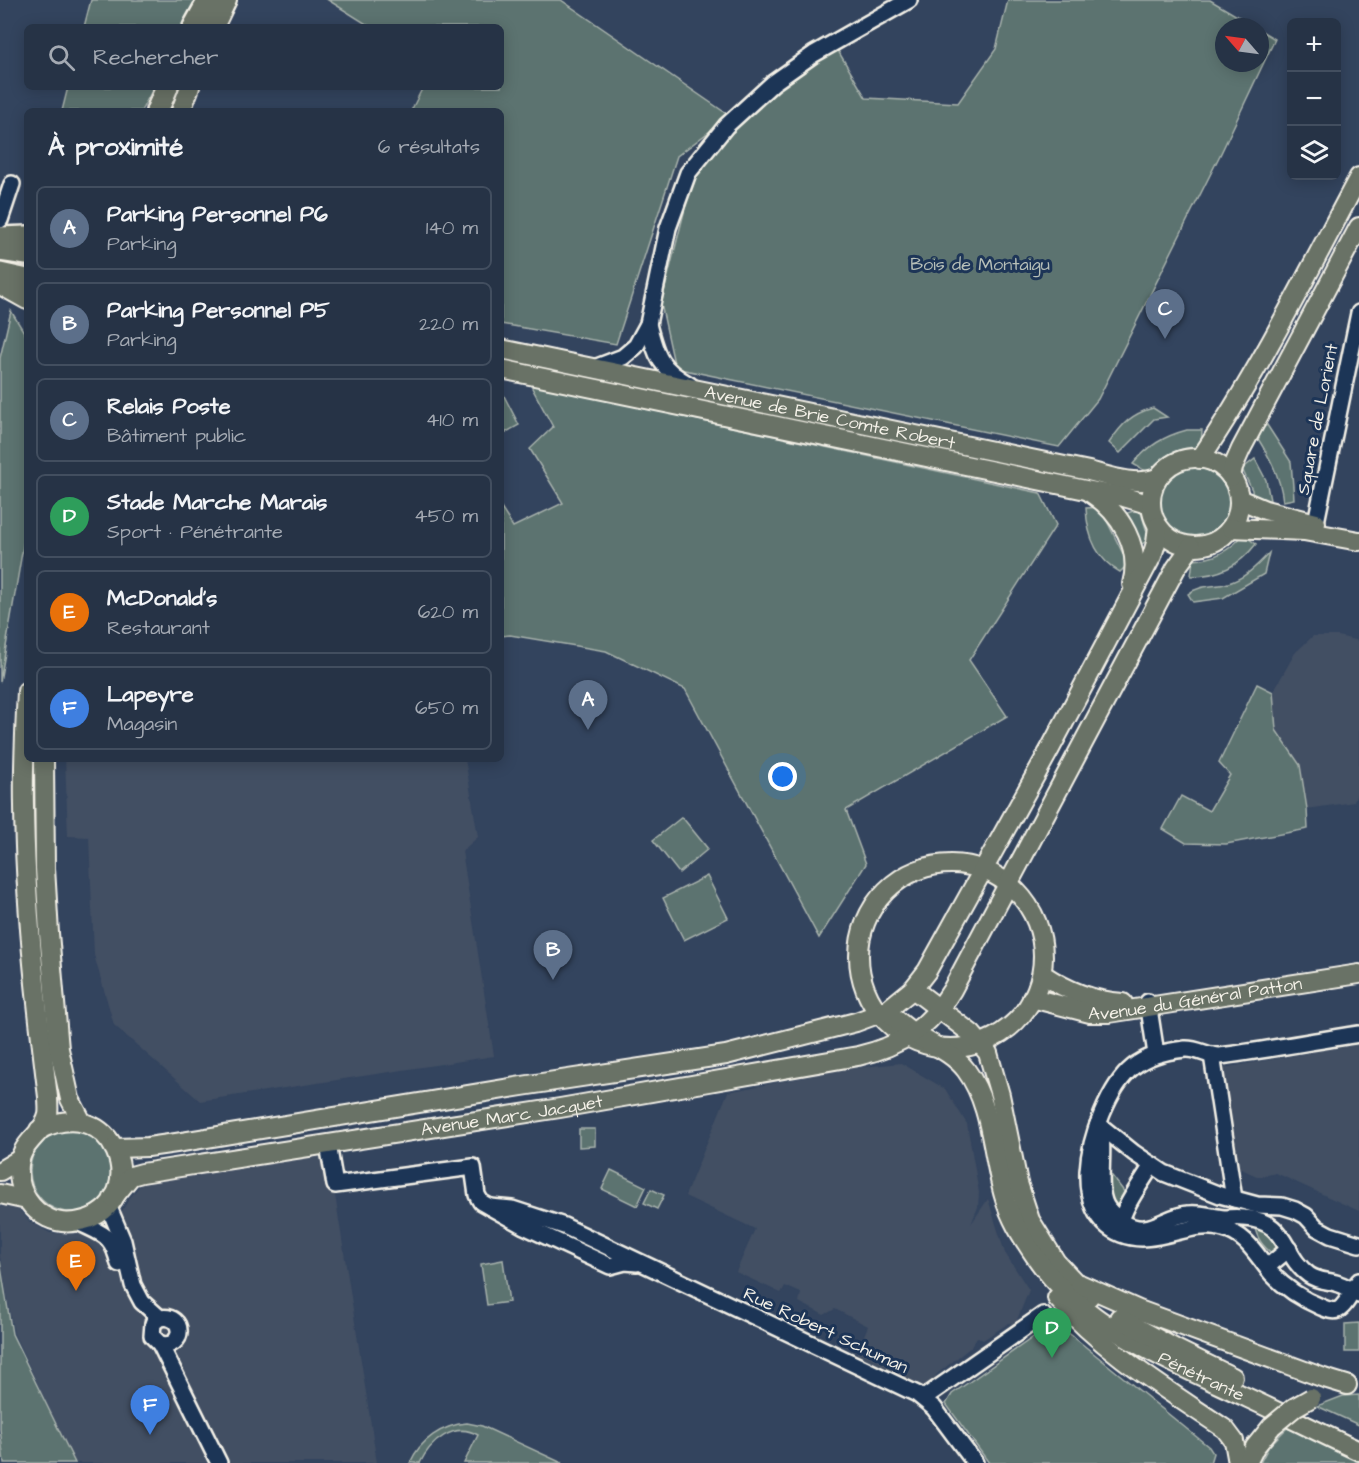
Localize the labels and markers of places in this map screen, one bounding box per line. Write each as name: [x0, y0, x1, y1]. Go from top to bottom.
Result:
pin: C: [1146, 290, 1184, 339]
pin: A: [568, 680, 608, 730]
pin: B: [534, 930, 572, 980]
pin: E: [56, 1242, 96, 1291]
pin: D: [1032, 1308, 1072, 1358]
pin: F: [130, 1386, 170, 1435]

